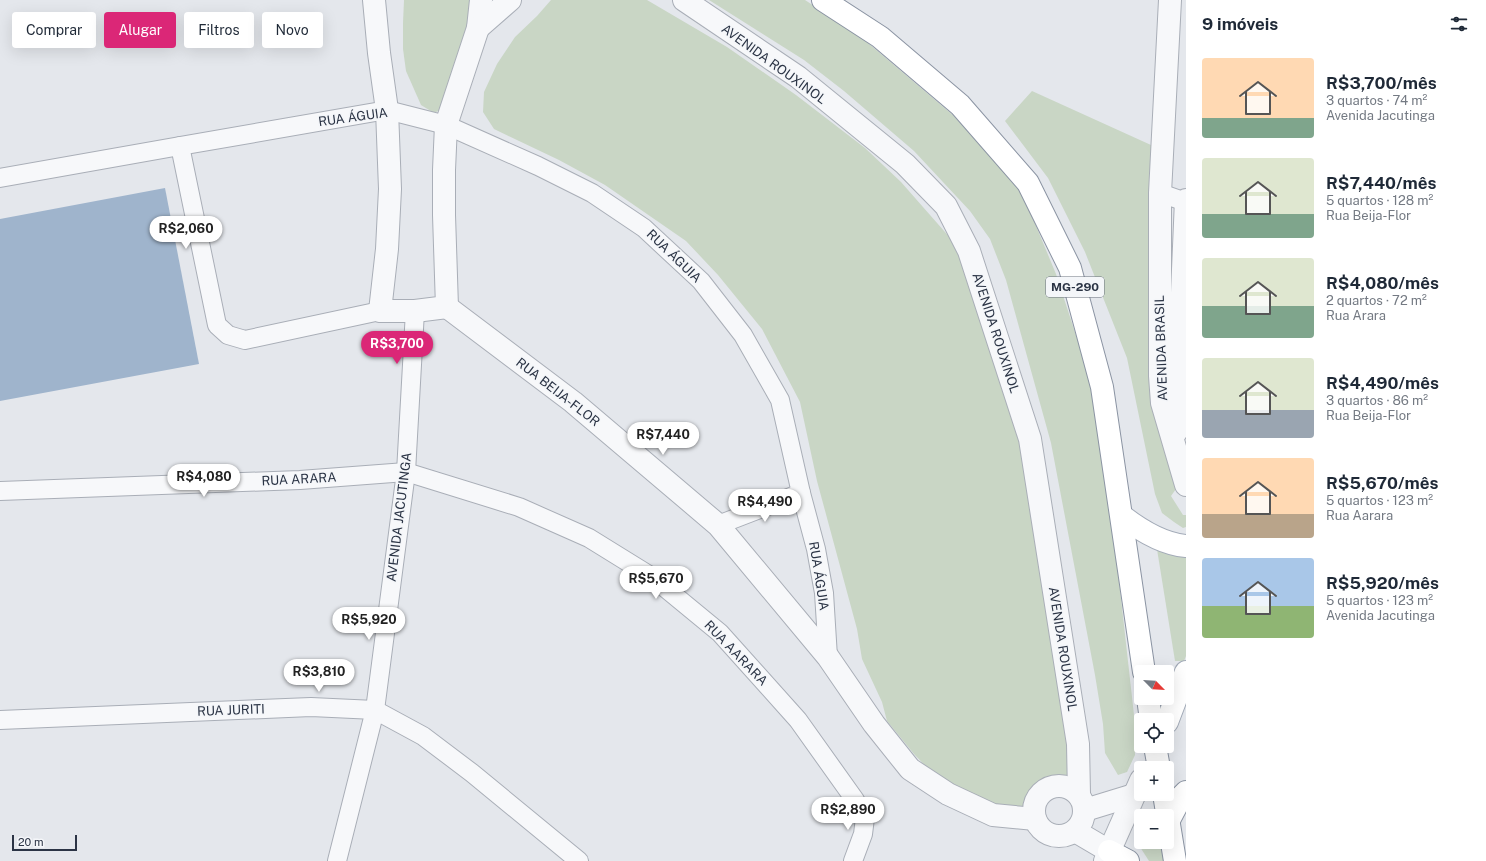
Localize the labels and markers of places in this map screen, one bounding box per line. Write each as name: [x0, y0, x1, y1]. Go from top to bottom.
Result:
pin: R$2,060: [149, 216, 223, 250]
pin: R$3,700: [360, 331, 434, 365]
pin: R$7,440: [626, 422, 700, 456]
pin: R$4,080: [167, 464, 241, 498]
pin: R$4,490: [728, 489, 802, 523]
pin: R$5,670: [619, 566, 693, 600]
pin: R$5,920: [332, 607, 406, 641]
pin: R$3,810: [282, 659, 356, 693]
pin: R$2,890: [811, 797, 885, 831]

